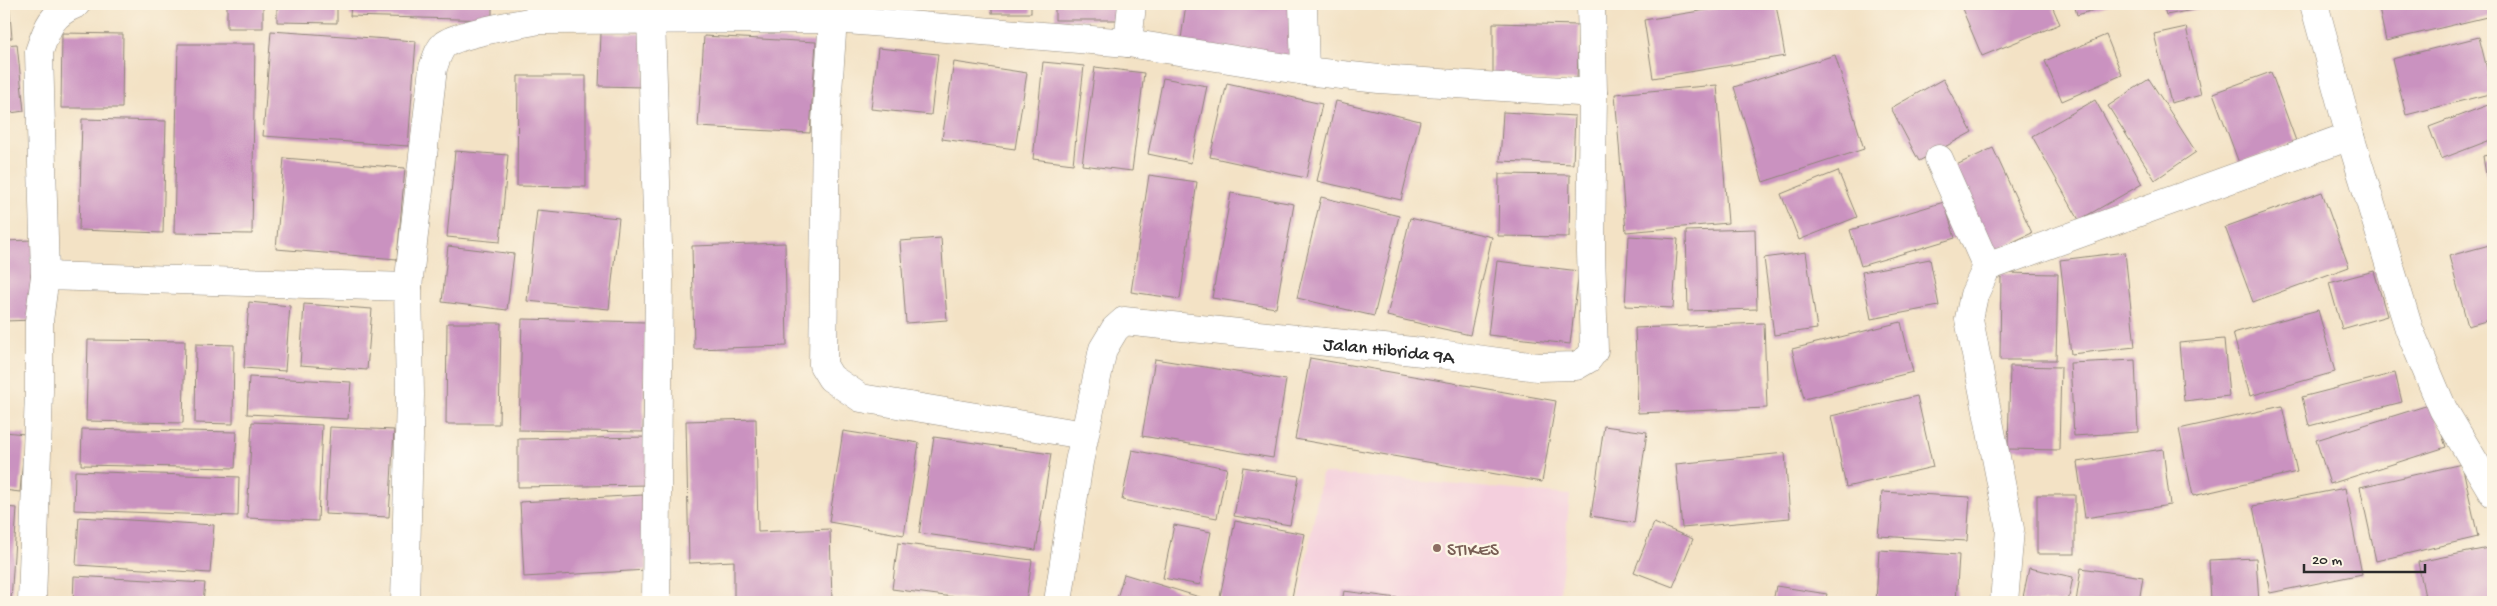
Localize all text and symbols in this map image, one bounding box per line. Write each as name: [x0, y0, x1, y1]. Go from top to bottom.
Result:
street label: Jalan Hibrida 9A: [1322, 334, 1457, 371]
place label: STIKES: [1447, 540, 1499, 563]
scale bar: [2304, 541, 2426, 573]
marker: STIKES: [1431, 542, 1443, 554]
text: 20 m: [2312, 552, 2342, 570]

